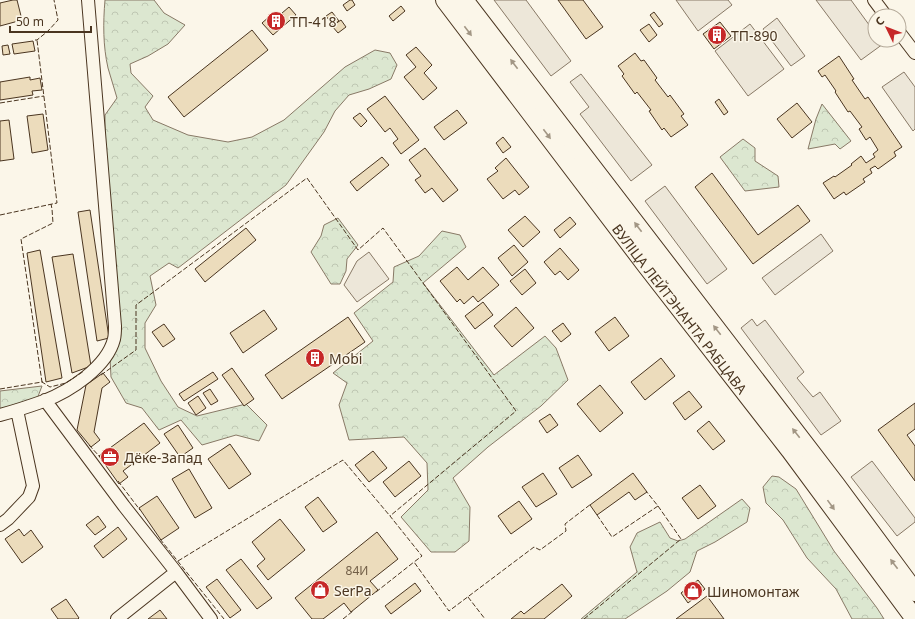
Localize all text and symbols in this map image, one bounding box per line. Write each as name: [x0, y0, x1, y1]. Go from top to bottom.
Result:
scale bar: [10, 8, 91, 34]
north arrow: [867, 8, 907, 48]
building icon: ТП-418: [265, 10, 287, 32]
place label: ТП-418: [290, 12, 337, 31]
text: 50 m: [16, 13, 44, 30]
text: С: [871, 13, 887, 29]
building icon: ТП-890: [706, 24, 728, 46]
one-way arrow: [464, 25, 473, 36]
place label: ТП-890: [731, 26, 778, 45]
one-way arrow: [509, 59, 518, 70]
one-way arrow: [543, 129, 551, 140]
street label: ВУЛІЦА ЛЕЙТЭНАНТА РАБЦАВА: [608, 220, 752, 397]
one-way arrow: [634, 222, 642, 233]
one-way arrow: [713, 325, 721, 336]
building icon: Mobi: [304, 347, 326, 369]
place label: Mobi: [329, 349, 362, 368]
one-way arrow: [792, 428, 801, 439]
office icon: Дёке-Запад: [99, 446, 121, 468]
place label: Дёке-Запад: [124, 448, 202, 467]
one-way arrow: [827, 500, 835, 510]
one-way arrow: [890, 559, 899, 570]
house number: 84И: [346, 562, 368, 579]
shop icon: SerPa: [309, 579, 331, 601]
shop icon: Шиномонтаж: [682, 580, 704, 602]
place label: SerPa: [334, 581, 372, 600]
place label: Шиномонтаж: [707, 582, 800, 601]

